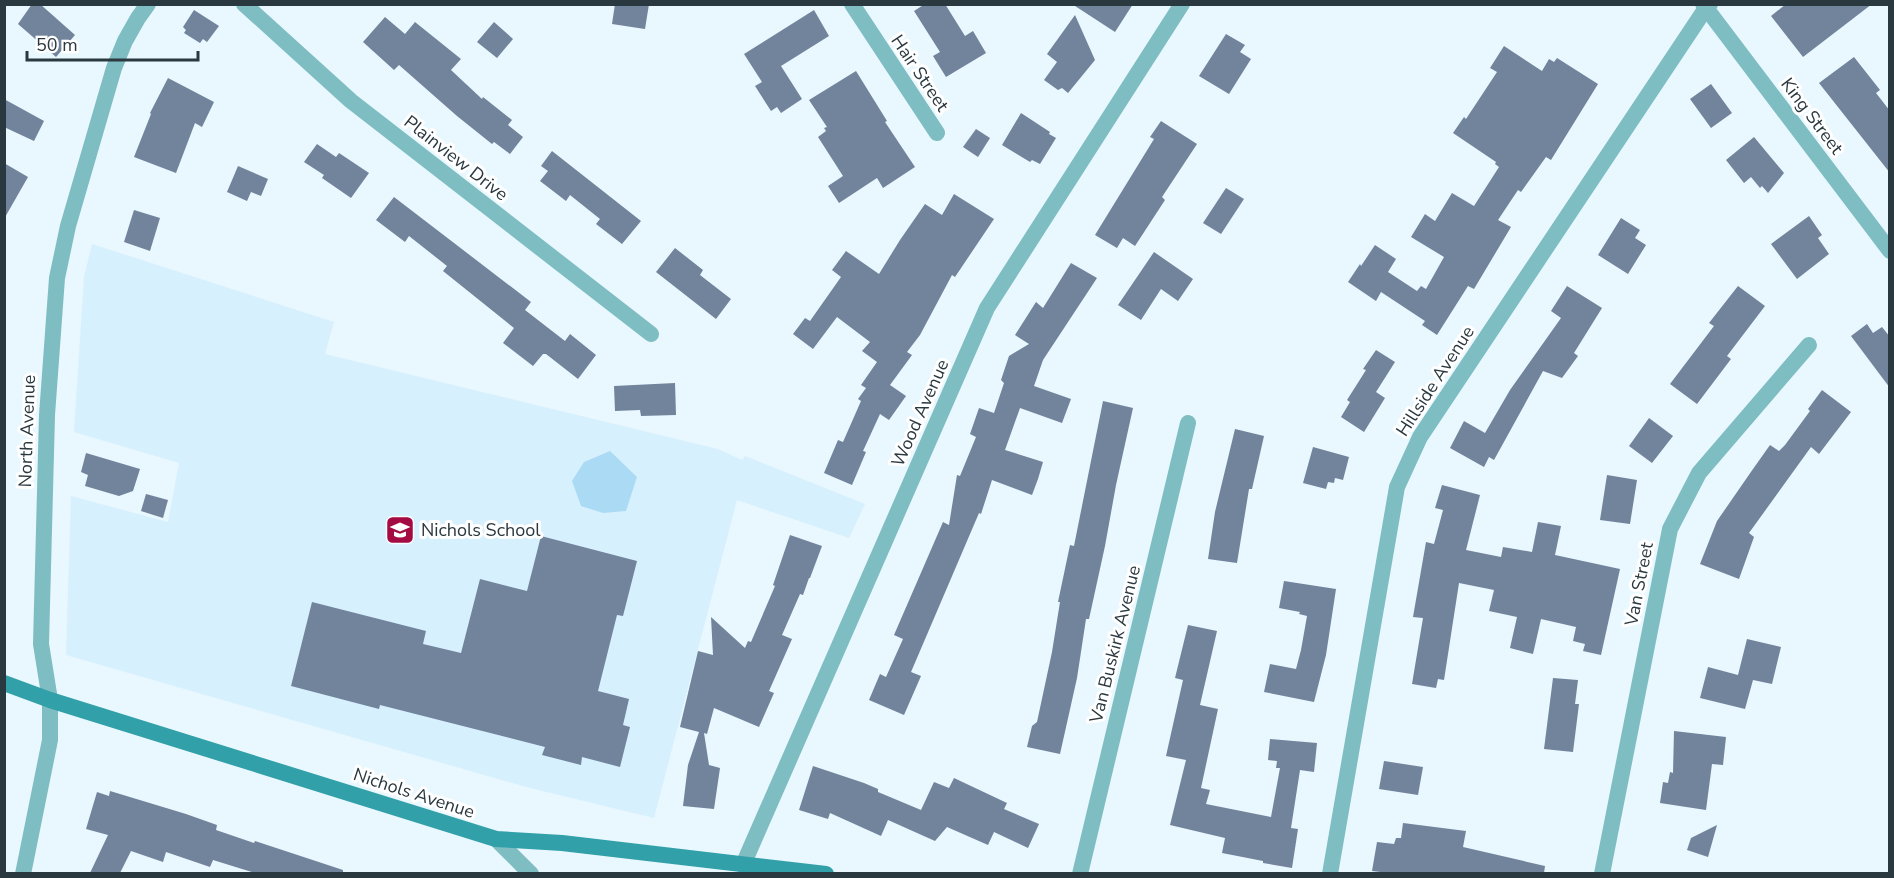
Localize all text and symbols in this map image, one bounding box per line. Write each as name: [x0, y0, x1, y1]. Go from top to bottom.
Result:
scale bar: [27, 24, 198, 62]
street label: Hair Street: [886, 30, 955, 117]
text: 50 m: [36, 33, 78, 57]
street label: King Street: [1775, 73, 1849, 160]
street label: Plainview Drive: [399, 110, 513, 206]
street label: Hillside Avenue: [1390, 321, 1480, 441]
street label: Wood Avenue: [886, 356, 954, 470]
street label: North Avenue: [13, 374, 41, 488]
school or university icon: Nichols School: [384, 514, 416, 546]
place label: Nichols School: [421, 518, 541, 542]
street label: Van Street: [1619, 539, 1659, 629]
street label: Van Buskirk Avenue: [1084, 563, 1146, 726]
street label: Nichols Avenue: [350, 762, 478, 824]

